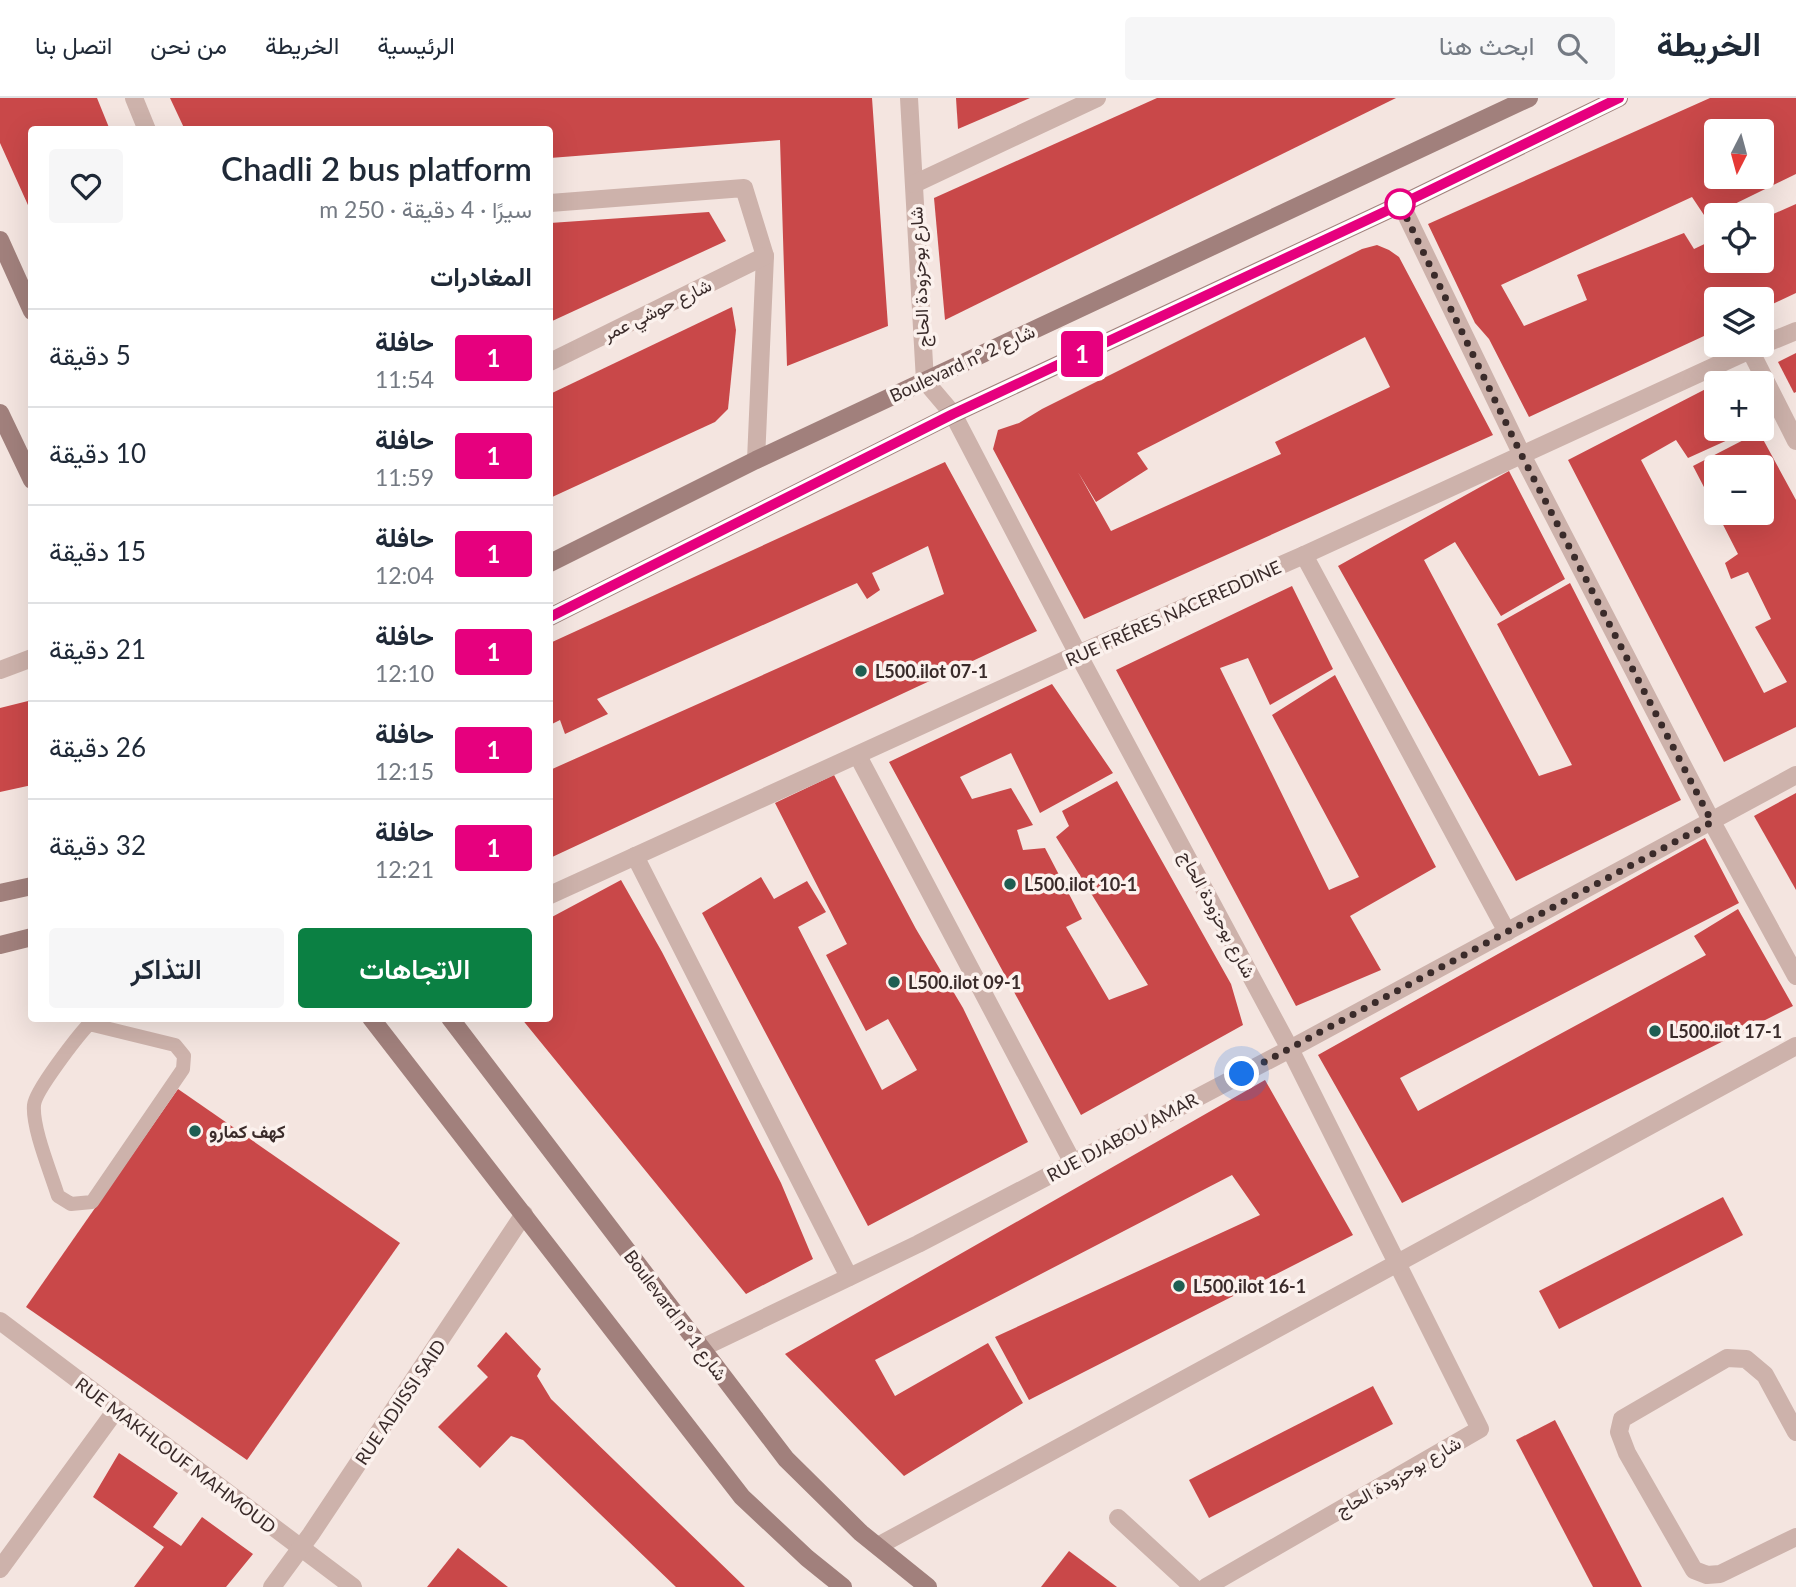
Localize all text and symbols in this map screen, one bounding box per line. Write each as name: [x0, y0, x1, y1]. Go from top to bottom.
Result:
search box: [1125, 17, 1615, 80]
text: الخريطة: [1657, 23, 1761, 63]
text: ابحث هنا: [1439, 29, 1535, 61]
icon: search: [1553, 29, 1591, 67]
text: اتصل بنا: [35, 30, 112, 59]
text: من نحن: [150, 30, 227, 59]
text: الخريطة: [265, 30, 339, 59]
text: الرئيسية: [377, 30, 455, 59]
north arrow: [1704, 119, 1774, 189]
map controls: [1704, 119, 1774, 525]
text: Chadli 2 bus platform: [221, 148, 532, 188]
button: heart: [49, 149, 123, 223]
unlabelled marker: [1385, 189, 1415, 219]
text: سيرًا · 4 دقيقة · 250 m: [319, 195, 532, 223]
button: locate: [1704, 203, 1774, 273]
street label: شارع بوحزودة الحاج: [904, 206, 936, 348]
text: المغادرات: [430, 260, 532, 292]
street label: شارع حوشي عمر: [598, 273, 717, 350]
button: layers: [1704, 287, 1774, 357]
street label: Boulevard n° شارع 2: [886, 320, 1039, 408]
text: حافلة: [375, 325, 434, 357]
line badge: 1: [1059, 331, 1105, 377]
text: 5 دقيقة: [49, 339, 131, 371]
text: 1: [1075, 339, 1089, 368]
text: 1: [487, 343, 500, 372]
text: 11:54: [375, 365, 434, 393]
button: +: [1704, 371, 1774, 441]
text: حافلة: [375, 423, 434, 455]
text: 10 دقيقة: [49, 437, 146, 469]
text: 1: [487, 441, 500, 470]
button: −: [1704, 455, 1774, 525]
text: 11:59: [375, 463, 434, 491]
text: حافلة: [375, 521, 434, 553]
text: 15 دقيقة: [49, 535, 146, 567]
text: 1: [487, 539, 500, 568]
street label: RUE FRÉRES NACEREDDINE: [1062, 555, 1284, 671]
text: 12:04: [375, 561, 434, 589]
text: حافلة: [375, 619, 434, 651]
text: 21 دقيقة: [49, 633, 146, 665]
text: 1: [487, 637, 500, 666]
text: 12:10: [375, 659, 434, 687]
place label: L500.ilot 07-1: [875, 660, 988, 682]
marker: L500.ilot 07-1: [853, 663, 869, 679]
text: حافلة: [375, 717, 434, 749]
text: 26 دقيقة: [49, 731, 146, 763]
text: 1: [487, 735, 500, 764]
text: 12:15: [375, 757, 434, 785]
text: حافلة: [375, 815, 434, 847]
text: 32 دقيقة: [49, 829, 146, 861]
text: 1: [487, 833, 500, 862]
street label: شارع بوحزودة الحاج: [1173, 847, 1261, 982]
text: 12:21: [375, 855, 434, 883]
place label: L500.ilot 10-1: [1024, 873, 1137, 895]
marker: L500.ilot 10-1: [1002, 876, 1018, 892]
button: التذاكر: [49, 928, 284, 1008]
button: الاتجاهات: [298, 928, 532, 1008]
place label: L500.ilot 09-1: [908, 971, 1021, 993]
marker: L500.ilot 09-1: [886, 974, 902, 990]
place label: L500.ilot 17-1: [1669, 1020, 1782, 1042]
marker: L500.ilot 17-1: [1647, 1023, 1663, 1039]
your location: [1224, 1056, 1259, 1091]
street label: RUE DJABOU AMAR: [1043, 1088, 1202, 1186]
place label: كهف كمارو: [209, 1120, 285, 1143]
marker: كهف كمارو: [187, 1123, 203, 1139]
street label: Boulevard n° شارع 1: [618, 1245, 732, 1386]
place label: L500.ilot 16-1: [1193, 1275, 1306, 1297]
marker: L500.ilot 16-1: [1171, 1278, 1187, 1294]
street label: RUE ADJISSI SAID: [350, 1335, 450, 1469]
street label: RUE MAKHLOUF MAHMOUD: [71, 1372, 281, 1538]
street label: شارع بوحزودة الحاج: [1332, 1431, 1465, 1522]

